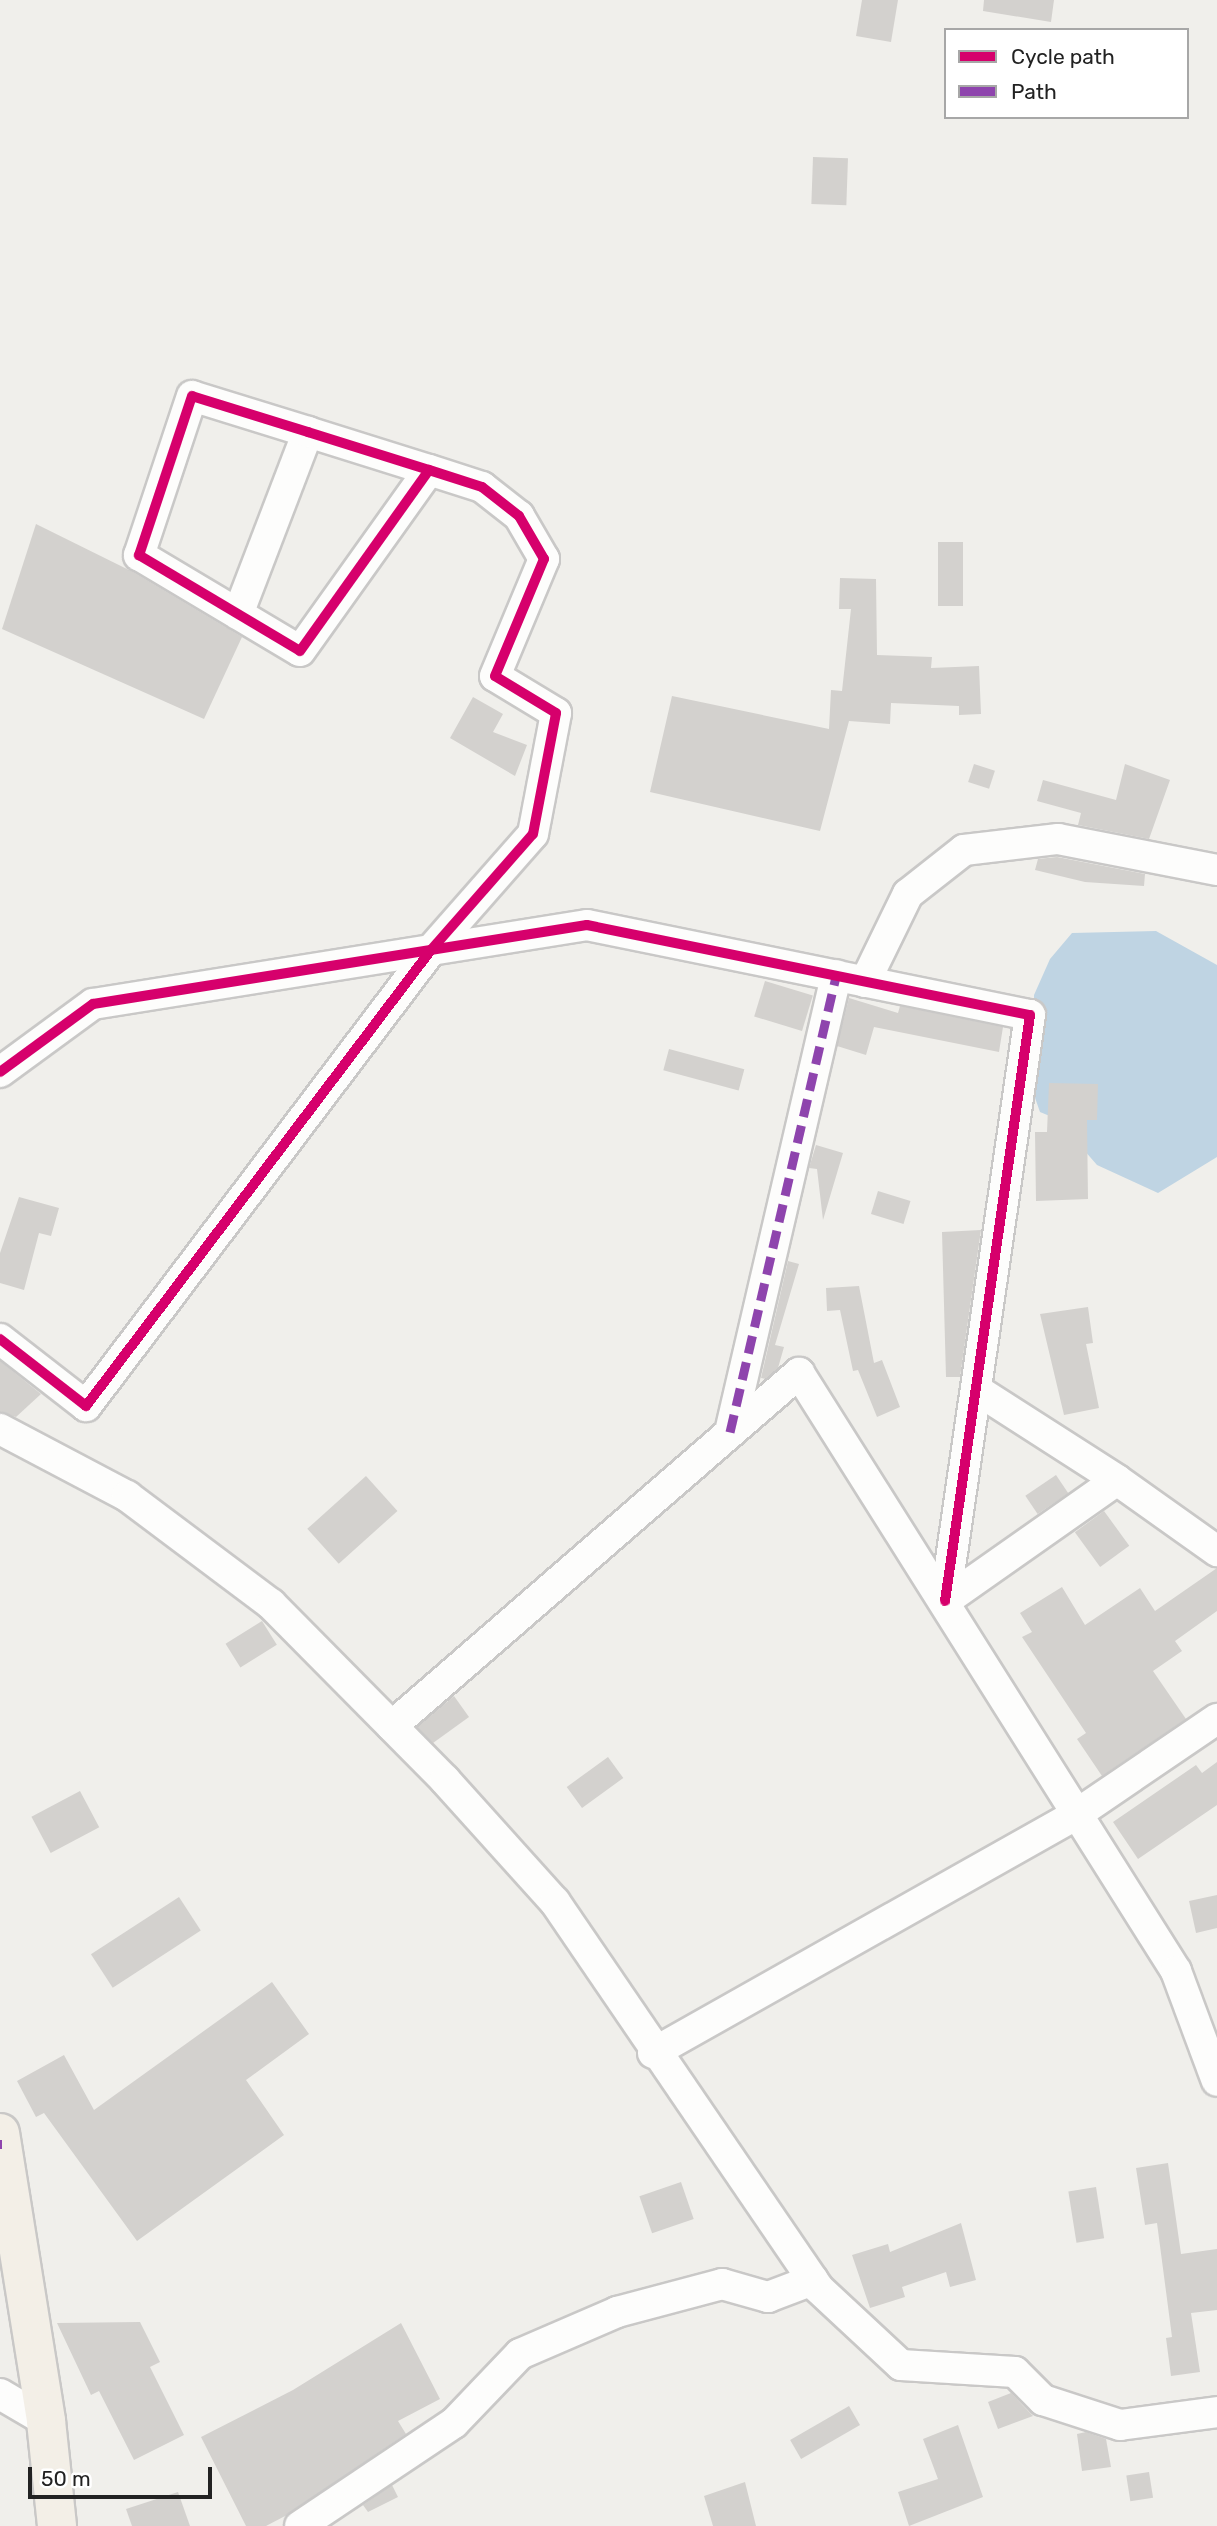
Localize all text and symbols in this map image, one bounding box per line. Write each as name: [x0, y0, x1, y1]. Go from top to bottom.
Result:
legend: [944, 28, 1189, 119]
text: Cycle path: [1011, 44, 1115, 69]
text: Path: [1011, 79, 1057, 104]
scale bar: [32, 2452, 215, 2496]
text: 50 m: [41, 2466, 91, 2491]

